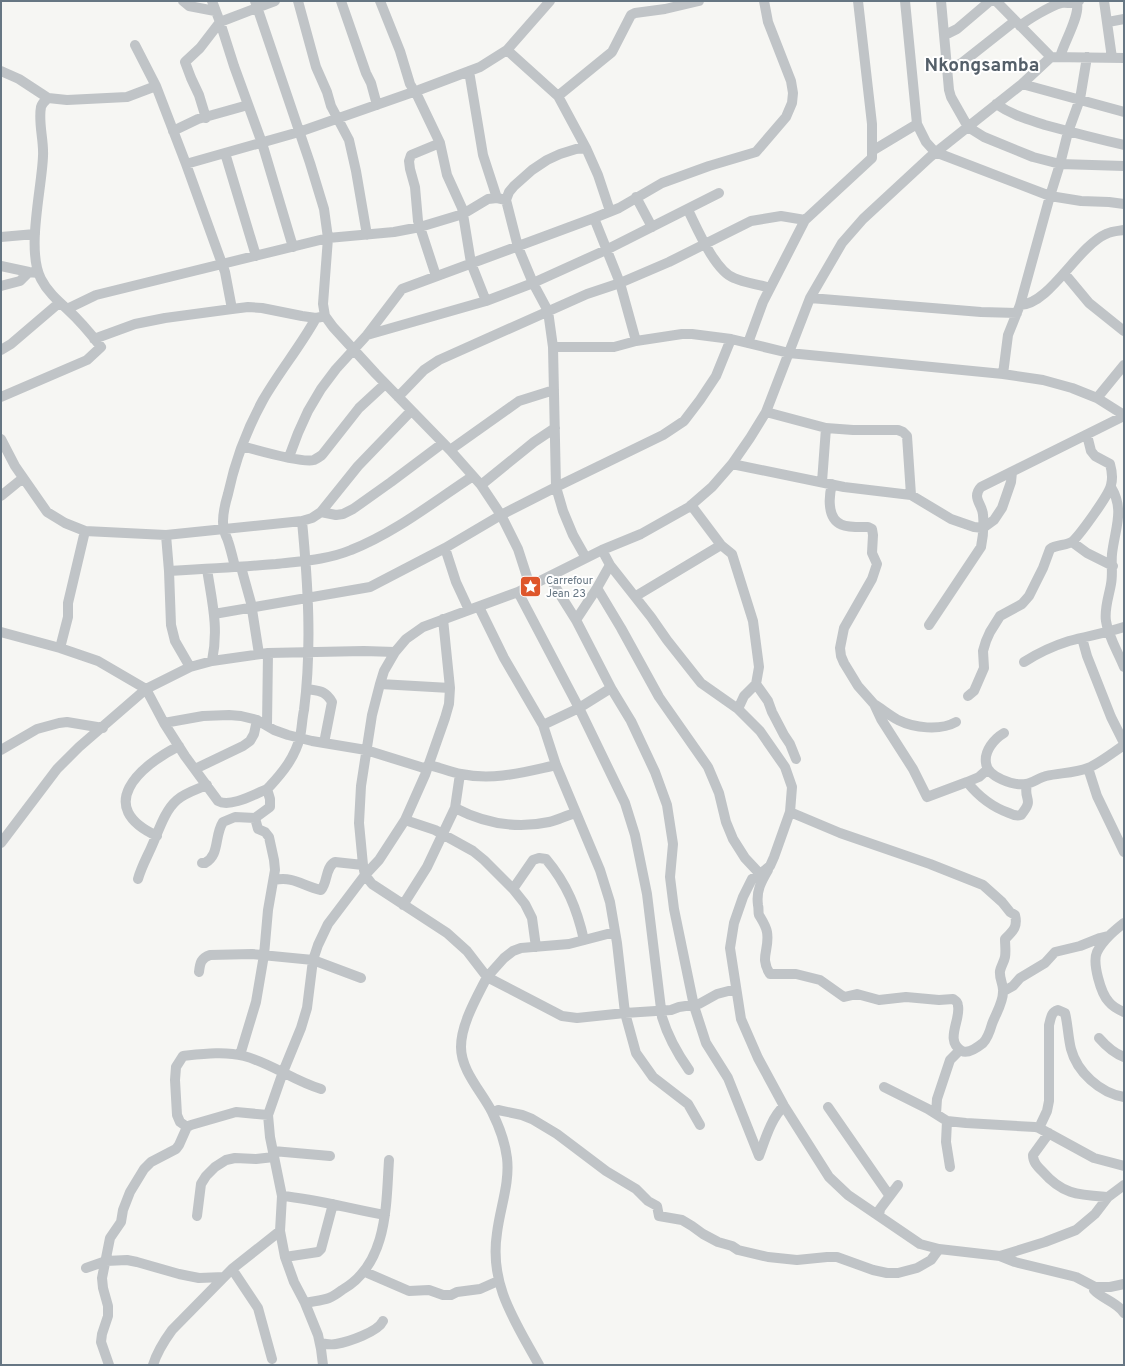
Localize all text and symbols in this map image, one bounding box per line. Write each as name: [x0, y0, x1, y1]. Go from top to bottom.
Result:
district label: Nkongsamba: [925, 54, 1039, 78]
place icon: Carrefour Jean 23: [517, 573, 543, 599]
place label: Carrefour Jean 23: [546, 574, 594, 601]

